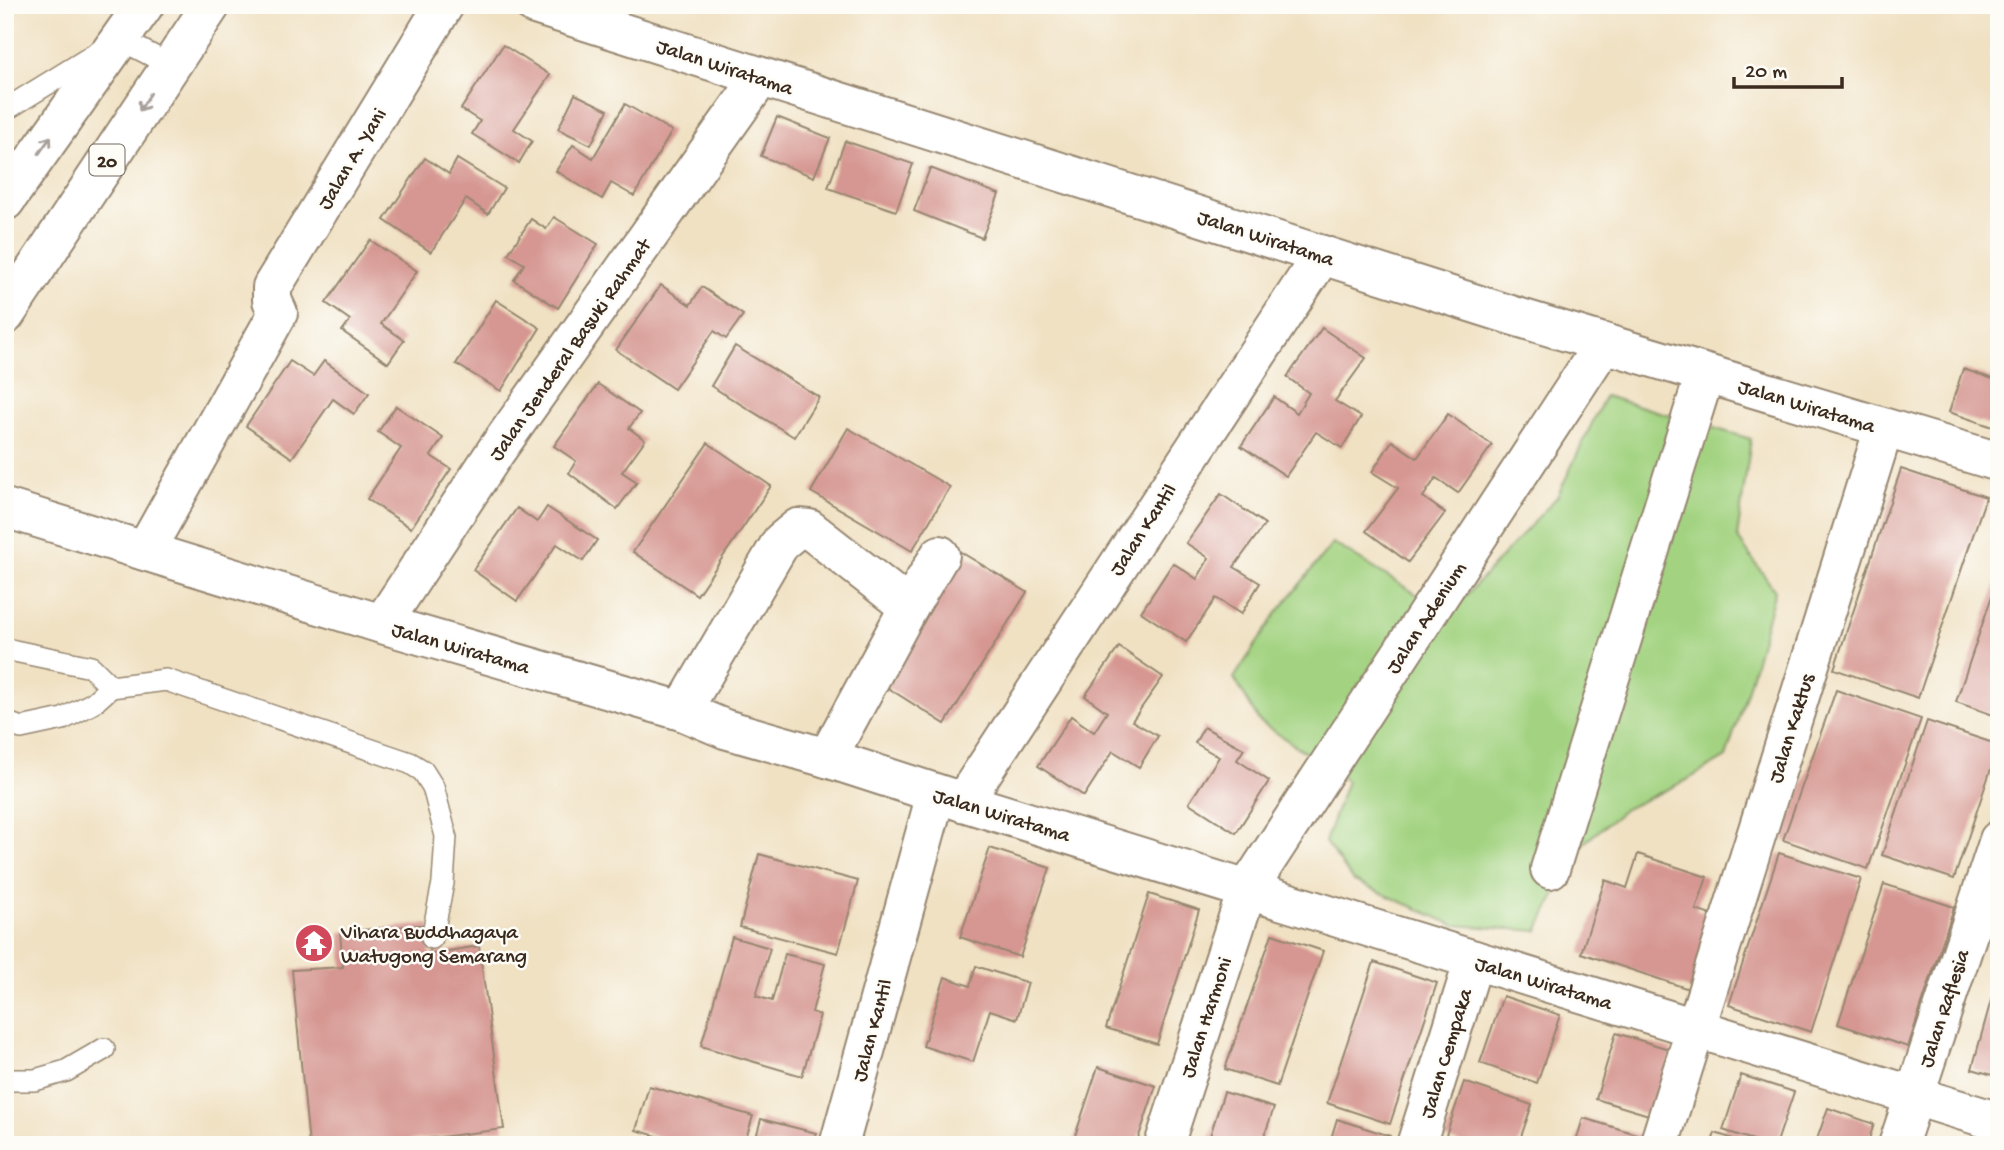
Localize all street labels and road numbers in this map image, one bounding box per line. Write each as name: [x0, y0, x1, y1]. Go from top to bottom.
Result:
street label: Jalan Wiratama: [652, 35, 797, 104]
street label: Jalan A. Yani: [314, 105, 394, 215]
road number: 20: [90, 144, 124, 176]
street label: Jalan Wiratama: [1193, 206, 1338, 275]
street label: Jalan Jenderal Basuki Rahmat: [485, 233, 660, 467]
street label: Jalan Wiratama: [1734, 376, 1879, 441]
street label: Jalan Kantil: [1106, 480, 1184, 582]
street label: Jalan Adenium: [1382, 558, 1474, 680]
street label: Jalan Wiratama: [388, 619, 533, 682]
street label: Jalan Kaktus: [1765, 670, 1822, 787]
street label: Jalan Wiratama: [929, 785, 1074, 850]
street label: Jalan Raflesia: [1916, 946, 1978, 1071]
street label: Jalan Wiratama: [1471, 953, 1616, 1018]
street label: Jalan Harmoni: [1177, 955, 1240, 1082]
street label: Jalan Kantil: [849, 977, 900, 1085]
street label: Jalan Cempaka: [1417, 985, 1480, 1122]

